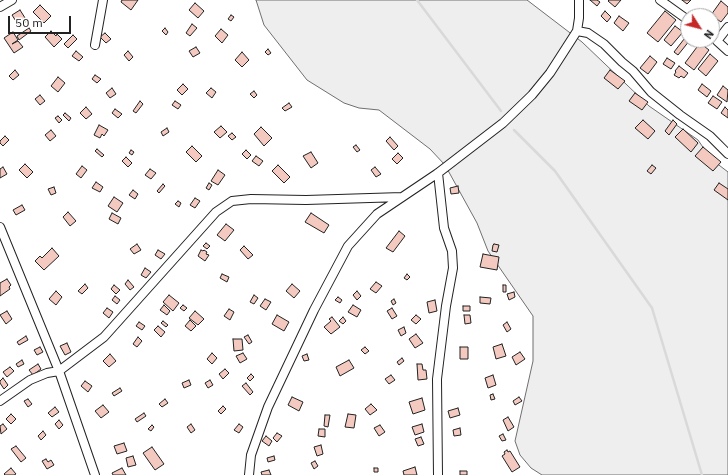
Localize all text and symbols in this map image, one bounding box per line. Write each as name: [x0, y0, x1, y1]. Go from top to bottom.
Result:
scale bar: [10, 8, 73, 34]
north arrow: [680, 8, 720, 48]
text: 50 m: [15, 15, 43, 30]
text: N: [701, 27, 717, 42]

